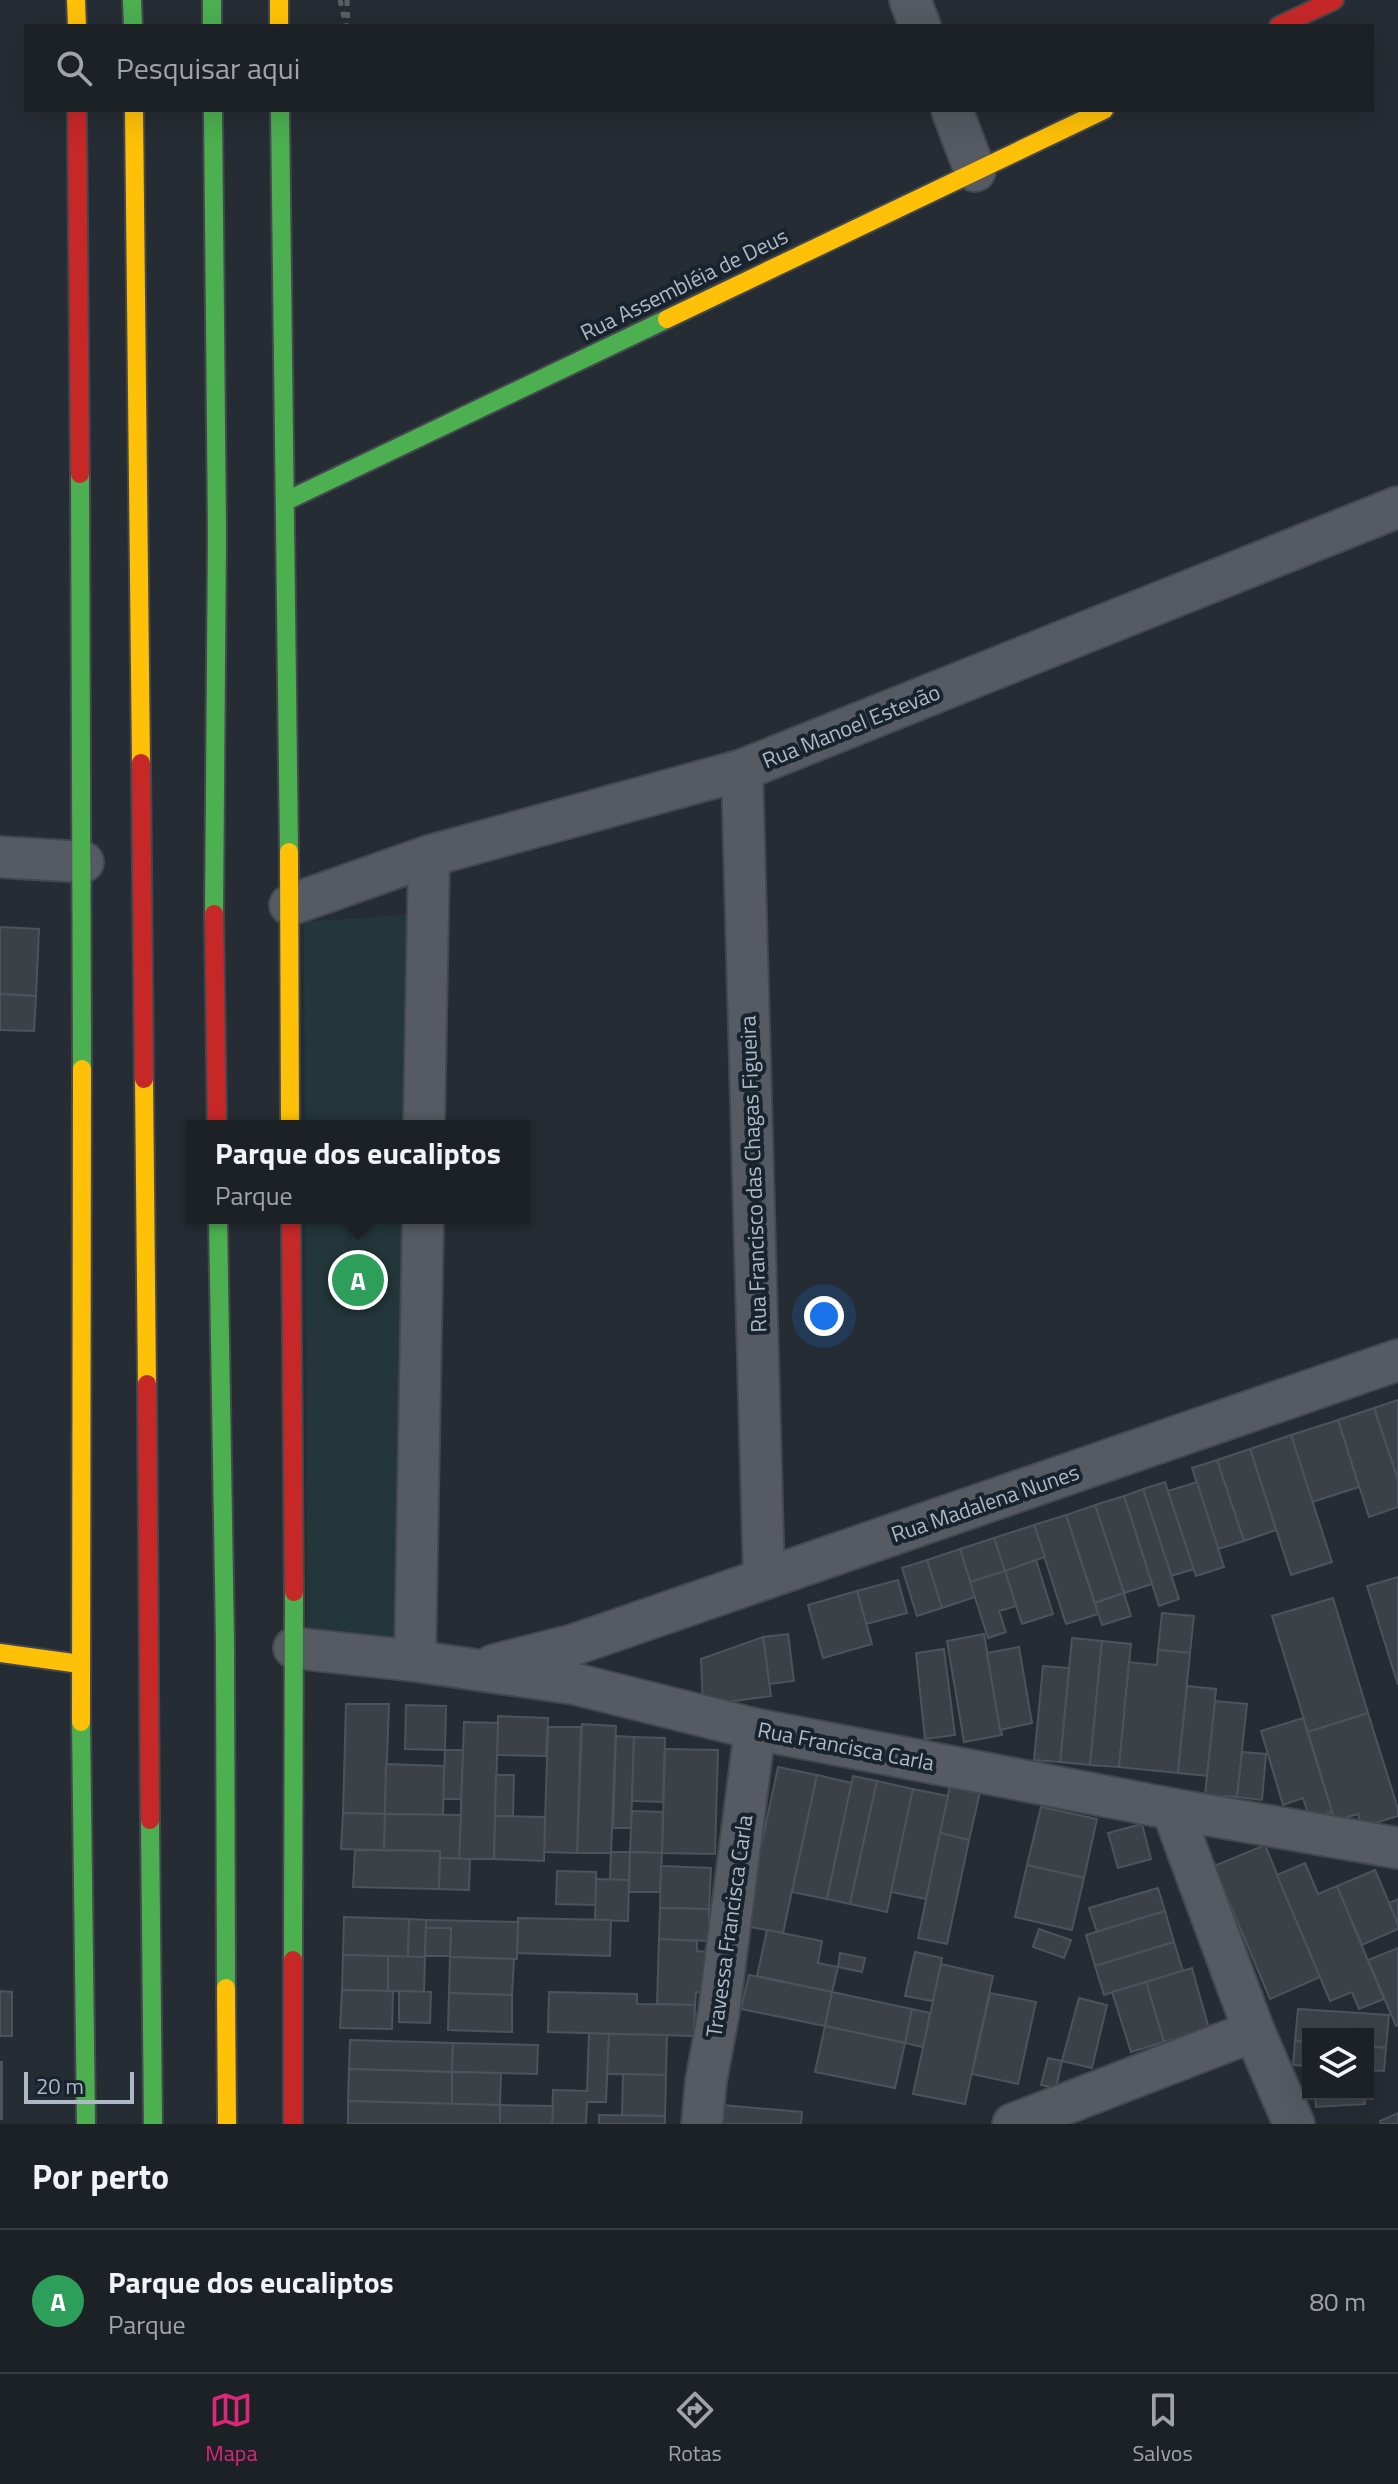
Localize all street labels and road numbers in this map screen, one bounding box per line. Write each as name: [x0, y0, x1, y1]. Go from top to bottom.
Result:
street label: Rua Assembléia de Deus: [574, 219, 794, 349]
street label: Rua Manoel Estevão: [757, 675, 945, 777]
street label: Rua Francisco das Chagas Figueira: [730, 1015, 776, 1333]
street label: Rua Madalena Nunes: [886, 1455, 1084, 1551]
street label: Rua Francisca Carla: [755, 1712, 937, 1780]
street label: Travessa Francisca Carla: [697, 1813, 761, 2039]

